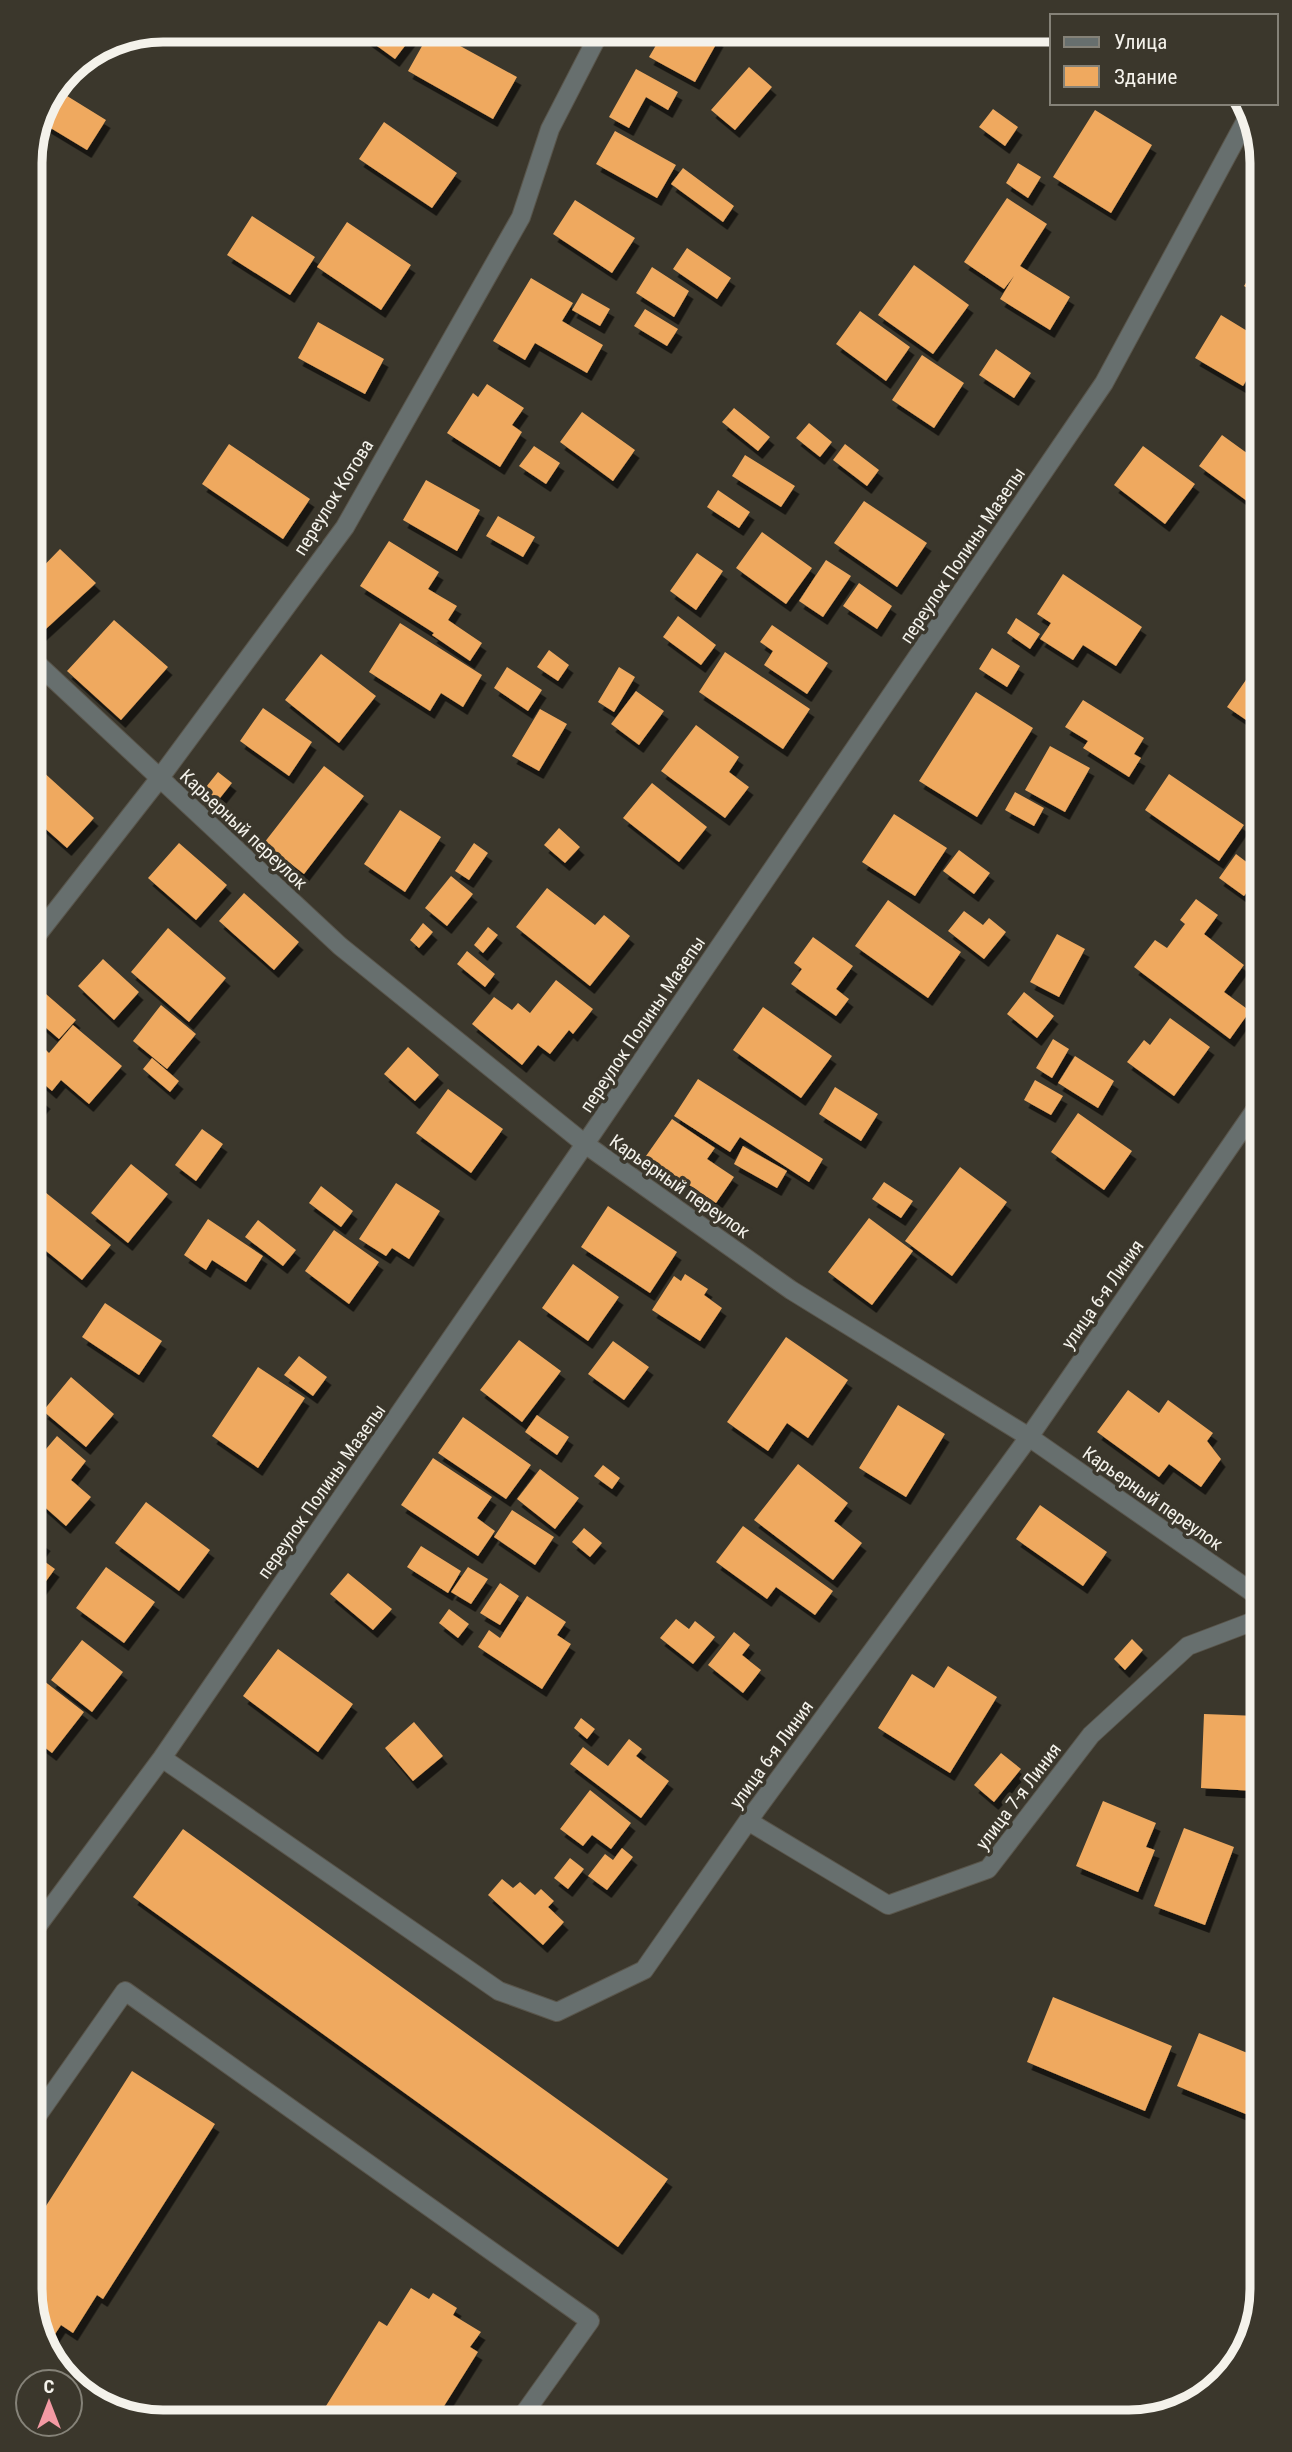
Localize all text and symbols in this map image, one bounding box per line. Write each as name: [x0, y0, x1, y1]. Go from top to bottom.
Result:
legend: [1050, 14, 1278, 105]
text: Улица: [1114, 30, 1167, 54]
text: Здание: [1114, 65, 1178, 89]
street label: переулок Котова: [289, 435, 378, 560]
street label: переулок Полины Мазепы: [895, 463, 1030, 648]
street label: Карьерный переулок: [175, 764, 312, 894]
street label: переулок Полины Мазепы: [575, 932, 710, 1117]
street label: Карьерный переулок: [605, 1129, 754, 1243]
street label: улица 6-я Линия: [1056, 1235, 1148, 1353]
street label: переулок Полины Мазепы: [252, 1400, 390, 1583]
street label: Карьерный переулок: [1078, 1441, 1227, 1555]
street label: улица 6-я Линия: [725, 1696, 818, 1813]
street label: улица 7-я Линия: [971, 1738, 1066, 1854]
north arrow: [14, 2368, 84, 2438]
text: С: [44, 2375, 55, 2398]

